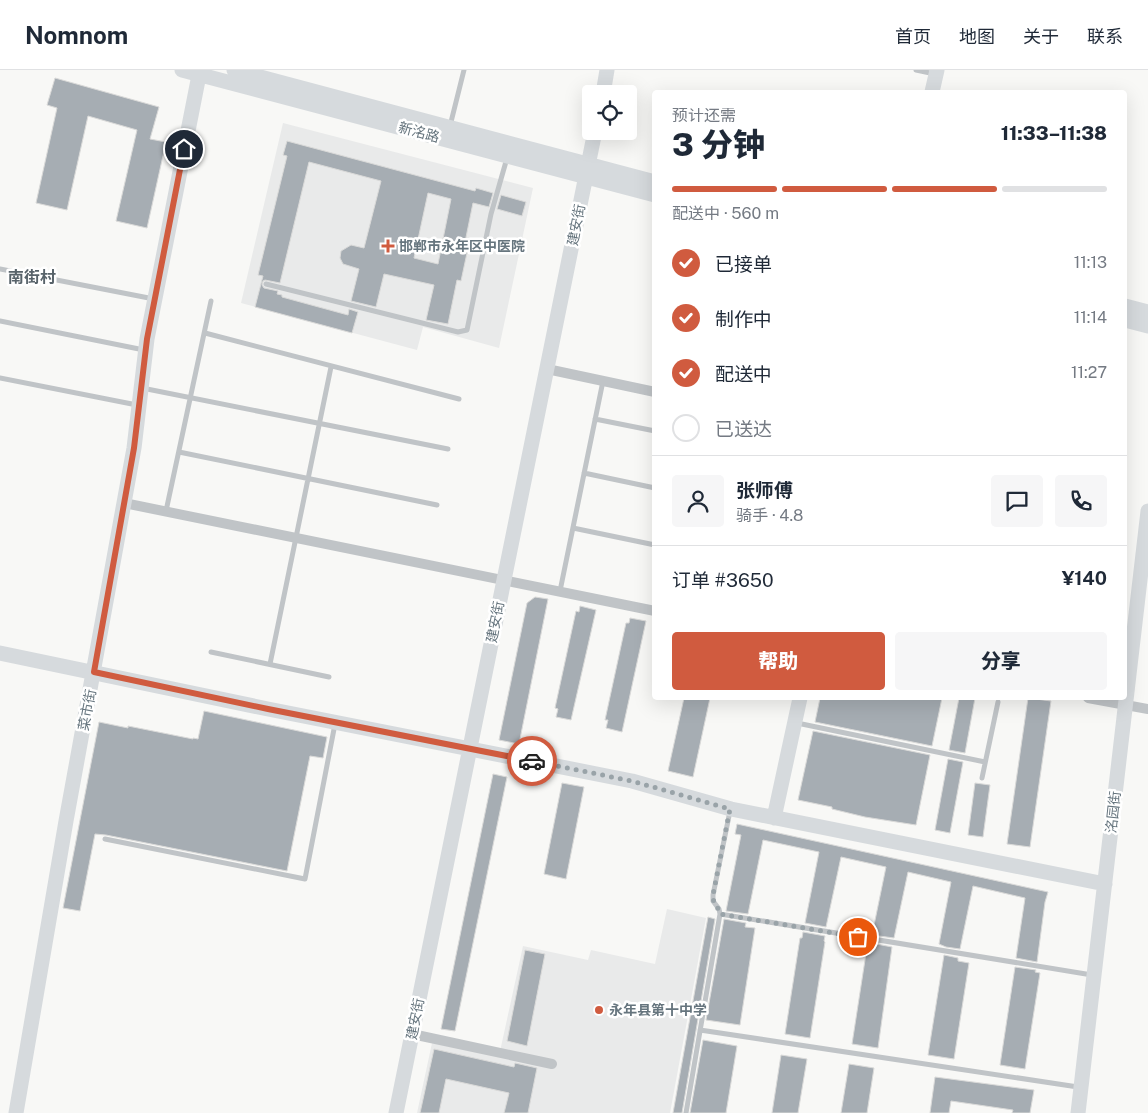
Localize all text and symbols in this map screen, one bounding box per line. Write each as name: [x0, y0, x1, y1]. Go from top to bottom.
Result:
text: Nomnom: [25, 21, 128, 49]
text: 首页: [895, 26, 931, 47]
text: 地图: [959, 26, 995, 47]
text: 关于: [1023, 26, 1059, 47]
text: 联系: [1087, 26, 1123, 47]
map controls: [582, 85, 637, 140]
button: locate: [582, 85, 637, 140]
text: 预计还需: [672, 106, 736, 125]
street label: 新洺路: [397, 119, 441, 145]
text: 11:33–11:38: [1001, 122, 1107, 144]
text: 3 分钟: [672, 126, 765, 163]
pin: [163, 128, 205, 170]
icon: home: [170, 135, 198, 163]
street label: 建安街: [564, 203, 588, 247]
text: 配送中 · 560 m: [672, 204, 779, 223]
place label: 邯郸市永年区中医院: [399, 238, 525, 254]
marker: 邯郸市永年区中医院: [381, 239, 395, 253]
icon: check: [672, 249, 700, 277]
text: 已接单: [715, 253, 772, 275]
text: 11:13: [1074, 253, 1107, 272]
district label: 南街村: [8, 268, 56, 287]
icon: check: [672, 304, 700, 332]
text: 制作中: [715, 308, 772, 330]
text: 11:14: [1074, 308, 1107, 327]
icon: check: [672, 359, 700, 387]
text: 配送中: [715, 363, 772, 385]
text: 11:27: [1071, 363, 1107, 382]
text: 已送达: [715, 418, 772, 440]
button: person: [672, 475, 724, 527]
button: chat: [991, 475, 1043, 527]
button: phone: [1055, 475, 1107, 527]
text: 张师傅: [736, 479, 793, 501]
text: 骑手 · 4.8: [736, 506, 803, 525]
text: ¥140: [1062, 567, 1107, 589]
text: 订单 #3650: [672, 569, 774, 591]
street label: 建安街: [483, 600, 507, 644]
button: 帮助: [672, 632, 885, 690]
button: 分享: [895, 632, 1107, 690]
street label: 菜市街: [75, 688, 99, 732]
courier: [507, 736, 557, 786]
icon: car: [518, 747, 546, 775]
street label: 洺园街: [1103, 790, 1123, 834]
pin: [837, 916, 879, 958]
icon: bag: [844, 923, 872, 951]
street label: 建安街: [403, 997, 427, 1041]
place label: 永年县第十中学: [609, 1002, 707, 1018]
marker: 永年县第十中学: [593, 1004, 605, 1016]

